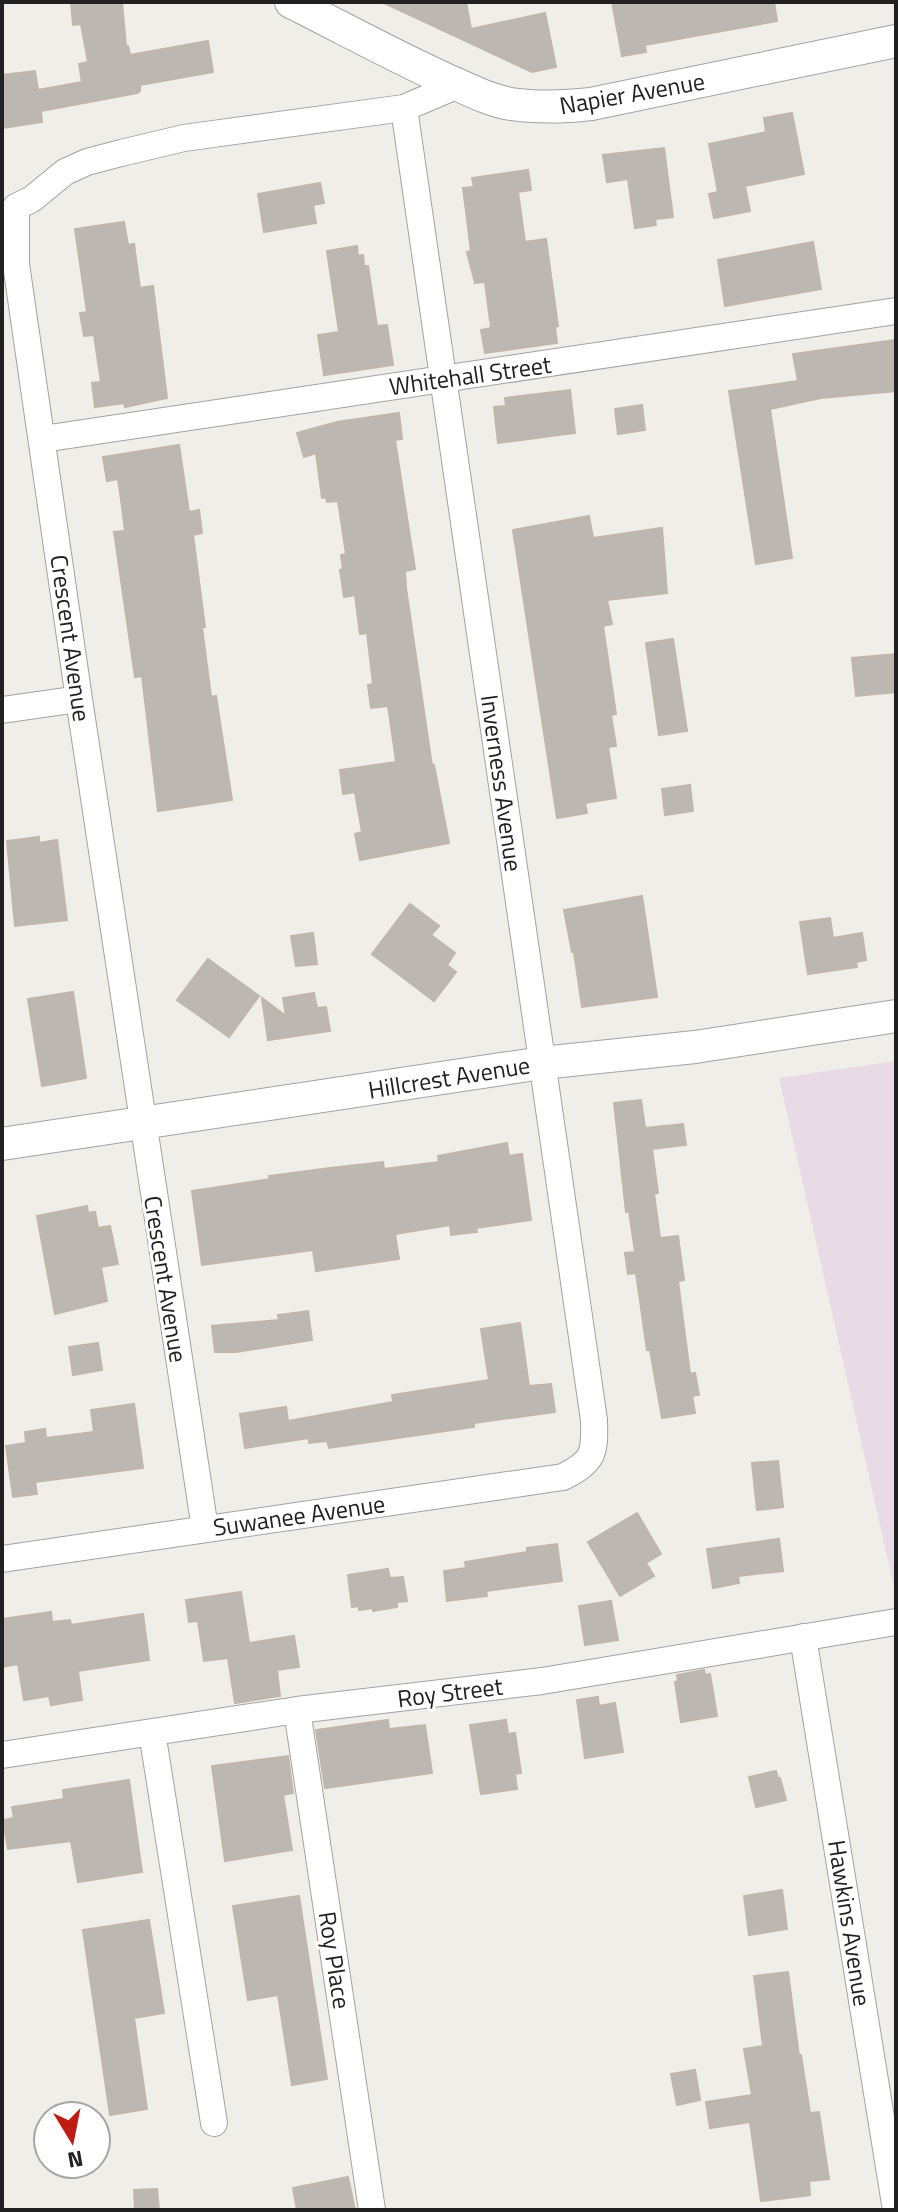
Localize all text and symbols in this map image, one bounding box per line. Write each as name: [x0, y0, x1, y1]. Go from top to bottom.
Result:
street label: Napier Avenue: [557, 63, 707, 123]
street label: Whitehall Street: [387, 346, 554, 404]
street label: Crescent Avenue: [41, 552, 101, 724]
street label: Inverness Avenue: [472, 692, 532, 874]
street label: Hillcrest Avenue: [366, 1046, 532, 1108]
street label: Crescent Avenue: [135, 1193, 197, 1365]
street label: Suwanee Avenue: [211, 1485, 387, 1545]
street label: Roy Street: [395, 1668, 505, 1716]
street label: Hawkins Avenue: [819, 1837, 881, 2009]
street label: Roy Place: [310, 1909, 360, 2011]
north arrow: [32, 2100, 112, 2180]
text: N: [65, 2142, 86, 2178]

